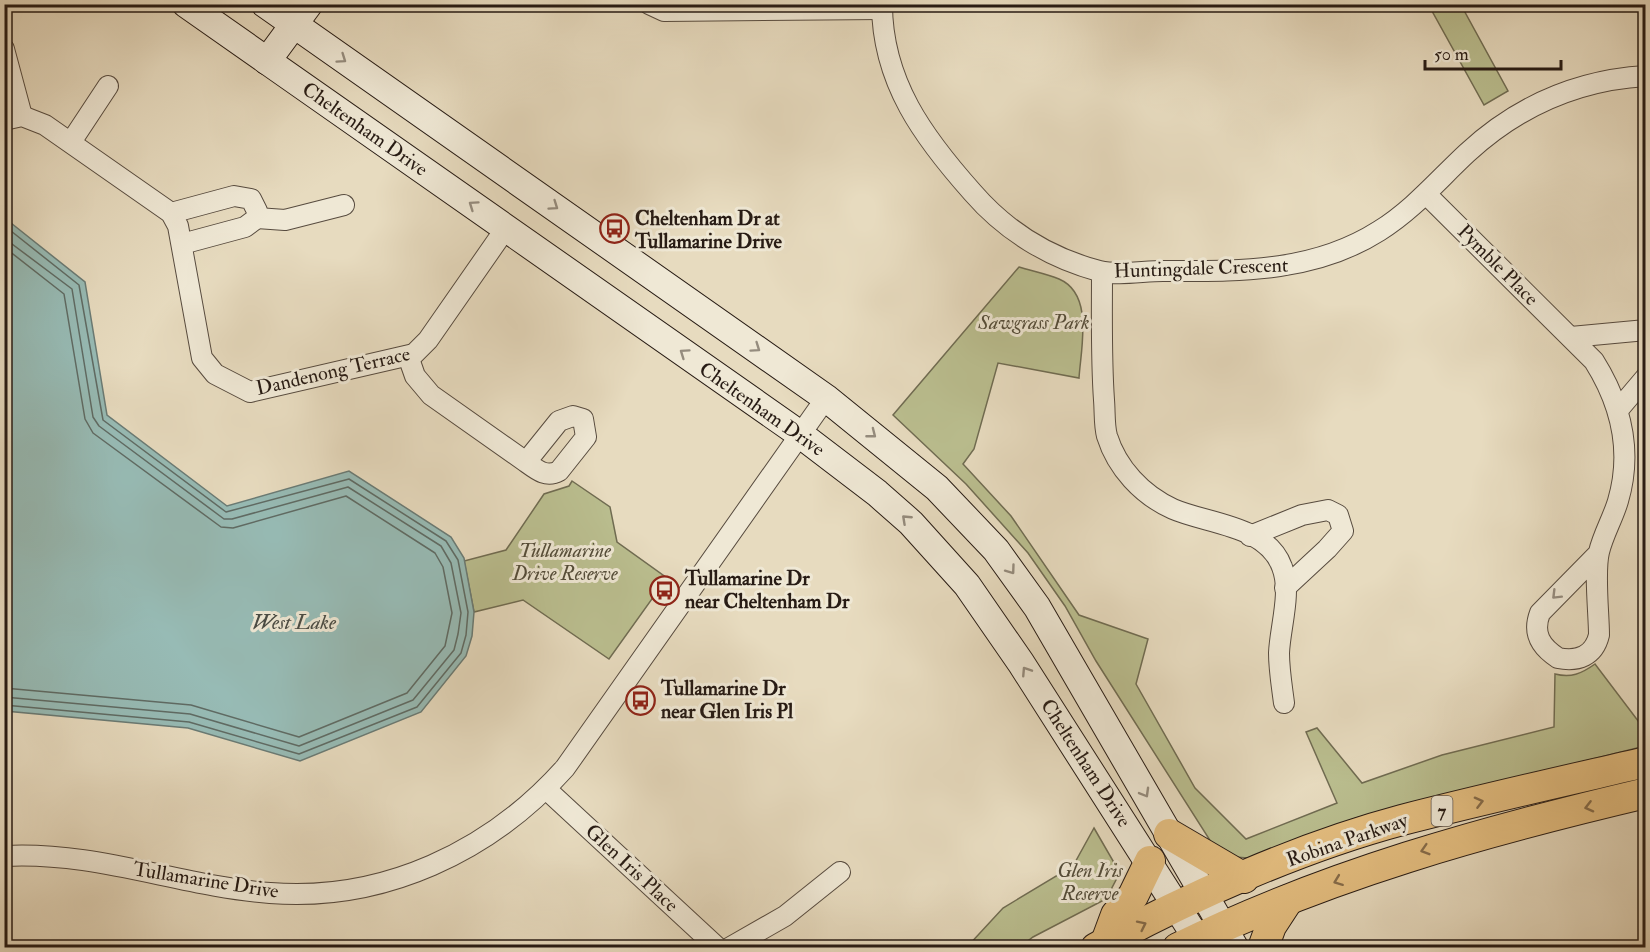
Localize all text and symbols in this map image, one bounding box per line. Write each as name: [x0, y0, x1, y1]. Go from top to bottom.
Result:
scale bar: [1425, 33, 1562, 71]
text: 50 m: [1434, 43, 1469, 66]
one-way arrow: [336, 52, 347, 63]
street label: Cheltenham Drive: [297, 76, 433, 182]
one-way arrow: [547, 199, 558, 210]
one-way arrow: [468, 201, 479, 212]
place label: Cheltenham Dr at Tullamarine Drive: [634, 206, 782, 254]
bus stop icon: Cheltenham Dr at Tullamarine Drive: [598, 213, 630, 245]
street label: Pymble Place: [1452, 219, 1544, 311]
street label: Huntingdale Crescent: [1113, 252, 1289, 284]
park label: Sawgrass Park: [977, 310, 1090, 335]
street label: Dandenong Terrace: [253, 341, 413, 401]
one-way arrow: [749, 341, 760, 352]
one-way arrow: [680, 349, 691, 360]
street label: Cheltenham Drive: [694, 356, 830, 462]
one-way arrow: [866, 426, 877, 437]
one-way arrow: [902, 515, 913, 526]
park label: Tullamarine Drive Reserve: [511, 538, 618, 586]
one-way arrow: [1004, 563, 1015, 574]
place label: Tullamarine Dr near Cheltenham Dr: [684, 566, 850, 614]
bus stop icon: Tullamarine Dr near Cheltenham Dr: [648, 574, 680, 606]
one-way arrow: [1553, 588, 1563, 599]
water label: West Lake: [252, 609, 337, 636]
one-way arrow: [1022, 667, 1034, 677]
place label: Tullamarine Dr near Glen Iris Pl: [660, 676, 794, 724]
bus stop icon: Tullamarine Dr near Glen Iris Pl: [624, 684, 656, 716]
street label: Cheltenham Drive: [1035, 694, 1137, 832]
one-way arrow: [1138, 787, 1150, 797]
road number: 7: [1432, 796, 1452, 826]
one-way arrow: [1474, 796, 1484, 809]
one-way arrow: [1584, 799, 1594, 812]
street label: Robina Parkway: [1283, 807, 1412, 872]
street label: Glen Iris Place: [580, 819, 684, 917]
one-way arrow: [1420, 843, 1431, 855]
street label: Tullamarine Drive: [132, 856, 280, 904]
park label: Glen Iris Reserve: [1057, 858, 1123, 906]
one-way arrow: [1333, 873, 1344, 886]
one-way arrow: [1136, 920, 1147, 932]

